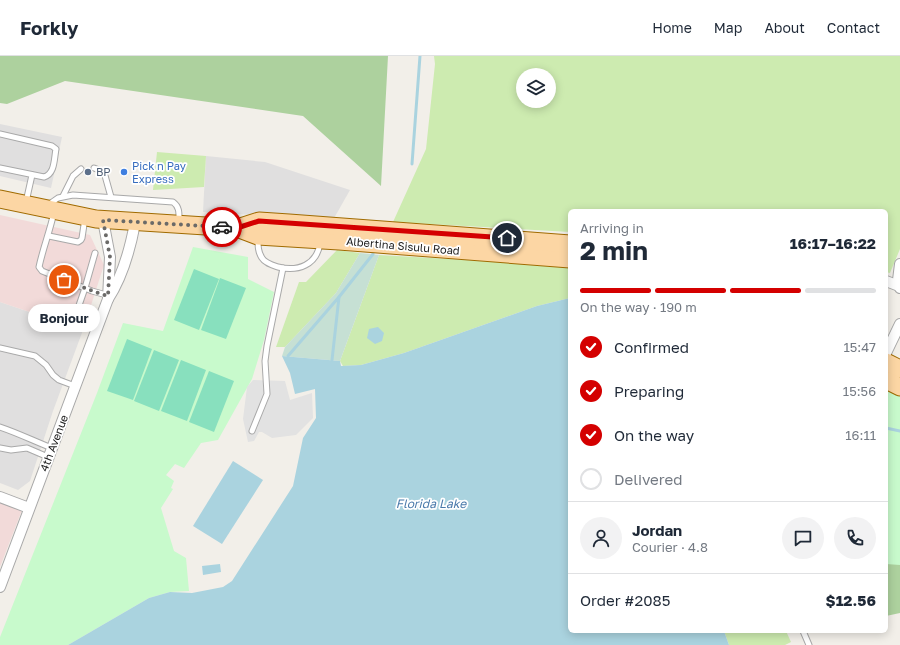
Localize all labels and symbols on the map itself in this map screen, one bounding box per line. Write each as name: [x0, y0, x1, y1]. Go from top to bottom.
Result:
place label: Pick n Pay Express: [132, 159, 186, 185]
place label: BP: [96, 165, 111, 178]
marker: BP: [83, 167, 93, 177]
marker: Pick n Pay Express: [119, 167, 129, 177]
courier: [202, 207, 242, 247]
pin: [490, 221, 524, 255]
street label: Albertina Sisulu Road: [346, 234, 460, 257]
pin: [47, 263, 81, 297]
callout: Bonjour: [28, 304, 100, 332]
street label: 4th Avenue: [37, 413, 70, 473]
water label: Florida Lake: [396, 496, 467, 511]

